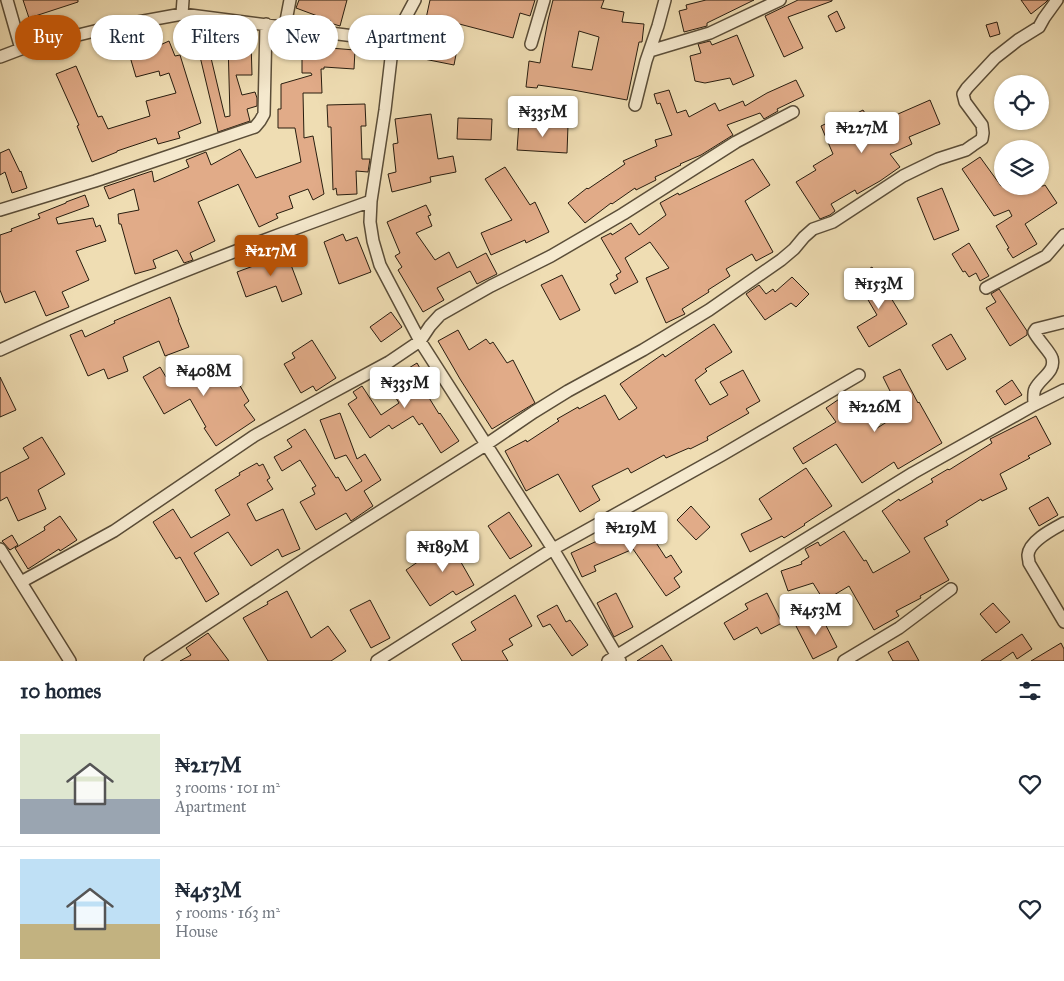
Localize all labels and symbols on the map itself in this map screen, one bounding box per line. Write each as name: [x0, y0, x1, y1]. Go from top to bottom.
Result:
pin: ₦335M: [508, 96, 578, 138]
pin: ₦227M: [827, 112, 897, 154]
pin: ₦217M: [236, 234, 306, 277]
pin: ₦153M: [844, 268, 914, 310]
pin: ₦408M: [169, 354, 239, 397]
pin: ₦335M: [370, 366, 440, 409]
pin: ₦226M: [840, 390, 910, 433]
pin: ₦219M: [596, 512, 666, 554]
pin: ₦189M: [408, 530, 478, 573]
pin: ₦453M: [781, 594, 851, 636]

